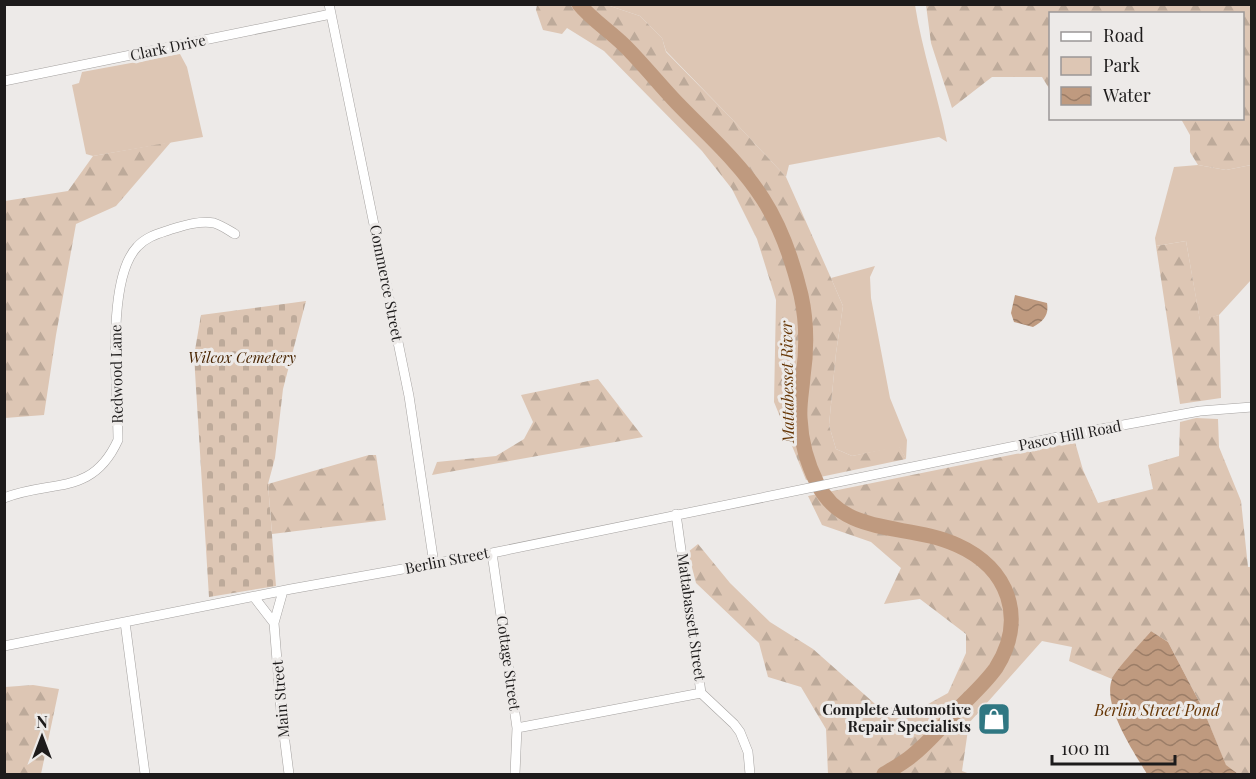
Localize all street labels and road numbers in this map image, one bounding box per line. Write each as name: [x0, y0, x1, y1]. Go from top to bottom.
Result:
street label: Clark Drive: [128, 29, 208, 65]
street label: Commerce Street: [366, 223, 408, 343]
street label: Redwood Lane: [105, 324, 127, 424]
street label: Pasco Hill Road: [1017, 415, 1123, 455]
street label: Berlin Street: [403, 542, 491, 578]
street label: Mattabassett Street: [673, 552, 711, 683]
street label: Cottage Street: [492, 614, 526, 712]
street label: Main Street: [267, 659, 293, 739]

